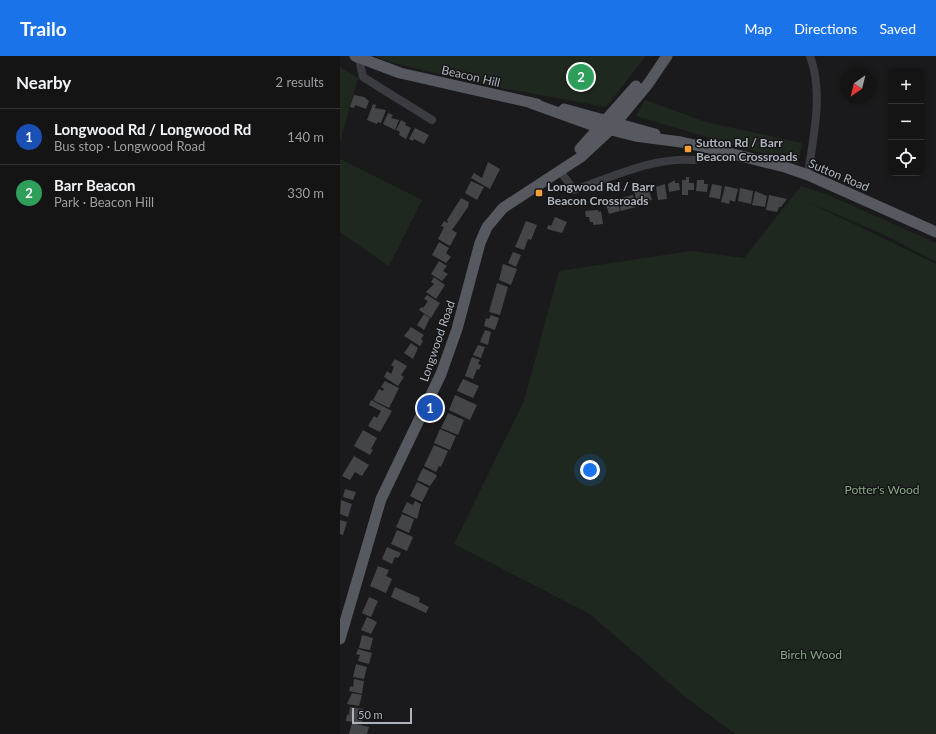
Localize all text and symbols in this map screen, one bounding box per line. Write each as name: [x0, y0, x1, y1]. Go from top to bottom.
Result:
text: Trailo: [20, 17, 67, 40]
text: Map: [745, 20, 772, 37]
text: Directions: [794, 20, 857, 37]
text: Saved: [879, 20, 916, 37]
street label: Beacon Hill: [440, 62, 502, 90]
pin: 2: [568, 62, 594, 92]
north arrow: [840, 68, 876, 104]
map controls: [888, 68, 924, 176]
button: +: [888, 68, 924, 104]
text: Nearby: [16, 72, 71, 93]
text: 2 results: [276, 74, 324, 90]
button: −: [888, 104, 924, 140]
text: Longwood Rd / Longwood Rd: [54, 120, 251, 138]
text: 1: [25, 129, 33, 145]
text: 140 m: [287, 129, 324, 145]
place label: Sutton Rd / Barr Beacon Crossroads: [696, 135, 798, 164]
text: Bus stop · Longwood Road: [54, 138, 205, 154]
button: locate: [888, 140, 924, 176]
marker: Sutton Rd / Barr Beacon Crossroads: [683, 144, 693, 154]
street label: Sutton Road: [806, 156, 872, 194]
text: Barr Beacon: [54, 176, 135, 194]
place label: Longwood Rd / Barr Beacon Crossroads: [547, 179, 655, 208]
text: 2: [25, 185, 33, 201]
text: 330 m: [287, 185, 324, 201]
marker: Longwood Rd / Barr Beacon Crossroads: [534, 188, 544, 198]
text: Park · Beacon Hill: [54, 194, 154, 210]
street label: Longwood Road: [416, 298, 458, 384]
pin: 1: [417, 393, 443, 423]
your location: [580, 460, 600, 480]
park label: Potter's Wood: [845, 482, 919, 497]
park label: Birch Wood: [780, 647, 842, 662]
scale bar: [352, 706, 412, 725]
text: 50 m: [358, 708, 383, 721]

